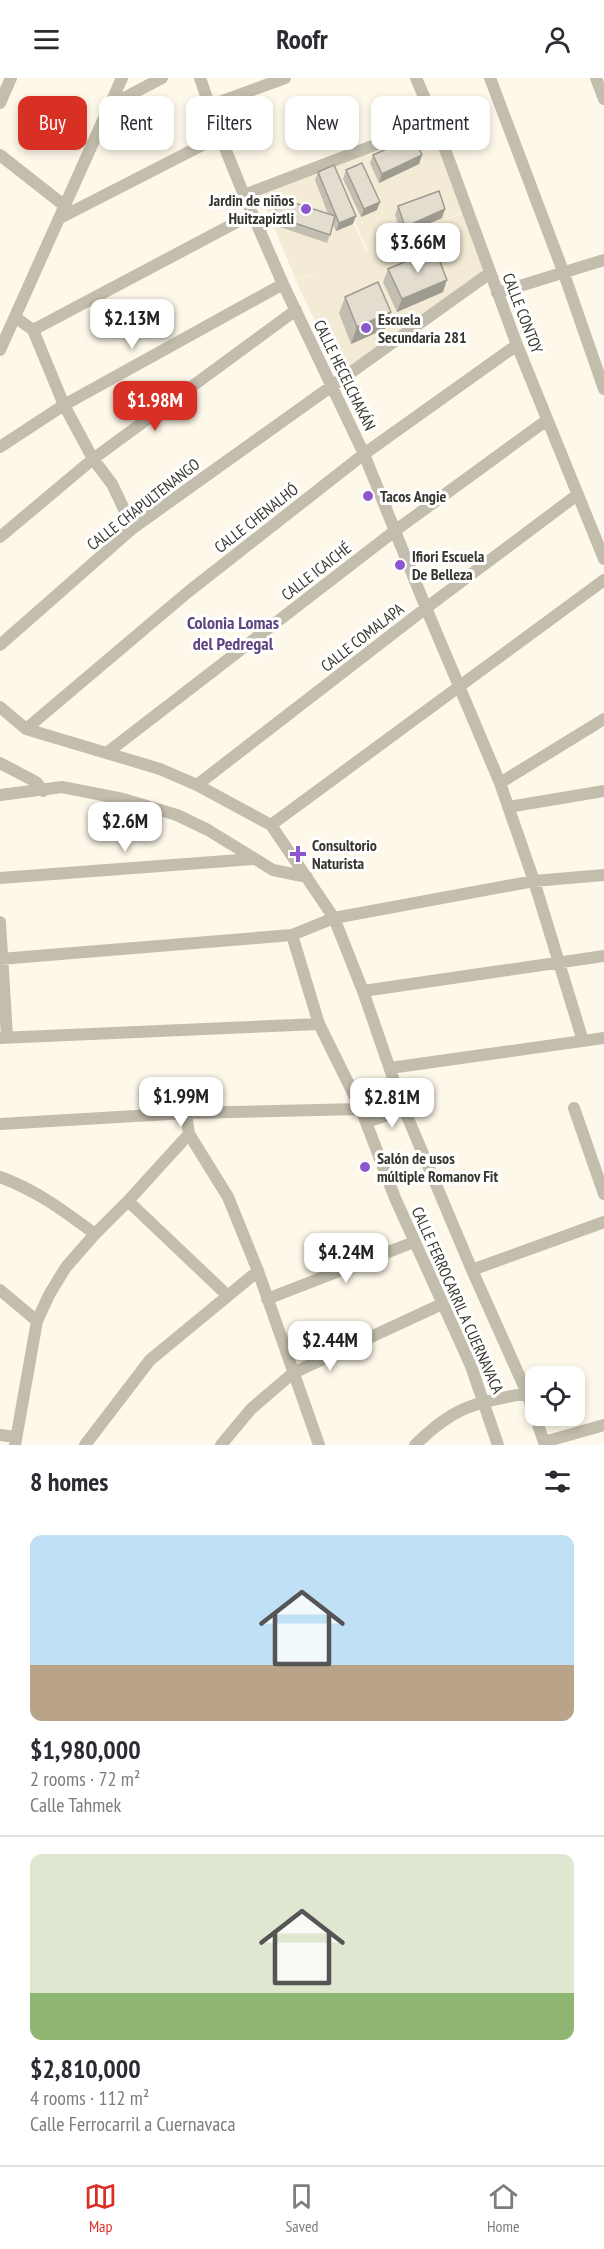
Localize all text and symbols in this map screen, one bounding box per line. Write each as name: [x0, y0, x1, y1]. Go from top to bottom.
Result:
text: Roofr: [276, 22, 328, 56]
icon: menu: [30, 23, 63, 56]
icon: person: [541, 23, 574, 56]
chip: Buy: [18, 96, 87, 150]
chip: Rent: [99, 96, 174, 150]
chip: Filters: [186, 96, 273, 150]
chip: New: [285, 96, 359, 150]
chip: Apartment: [371, 96, 490, 150]
place label: Jardin de niños Huitzapiztli: [208, 190, 294, 228]
marker: Jardin de niños Huitzapiztli: [299, 202, 313, 216]
pin: $3.66M: [369, 223, 467, 274]
text: $3.66M: [390, 229, 446, 255]
street label: CALLE CONTOY: [499, 270, 548, 357]
pin: $2.13M: [83, 299, 181, 350]
text: $2.13M: [104, 305, 160, 331]
place label: Escuela Secundaria 281: [378, 309, 467, 347]
street label: CALLE HECELCHAKÁN: [310, 316, 380, 434]
marker: Escuela Secundaria 281: [359, 321, 373, 335]
pin: $1.98M: [106, 381, 204, 432]
text: $1.98M: [127, 387, 183, 413]
street label: CALLE CHAPULTENANGO: [83, 454, 204, 554]
street label: CALLE CHENALHÓ: [210, 479, 302, 557]
place label: Tacos Angie: [380, 486, 447, 506]
marker: Tacos Angie: [361, 489, 375, 503]
street label: CALLE ICAICHÉ: [277, 538, 355, 604]
place label: Ifiori Escuela De Belleza: [412, 546, 485, 584]
marker: Ifiori Escuela De Belleza: [393, 558, 407, 572]
street label: CALLE COMALAPA: [317, 598, 408, 676]
district label: Colonia Lomas del Pedregal: [187, 611, 279, 655]
pin: $2.6M: [83, 802, 167, 853]
text: $2.6M: [102, 808, 148, 834]
place label: Consultorio Naturista: [312, 835, 377, 873]
marker: Consultorio Naturista: [289, 845, 307, 863]
pin: $1.99M: [132, 1077, 230, 1128]
pin: $2.81M: [343, 1078, 441, 1129]
text: $1.99M: [153, 1083, 209, 1109]
text: $2.81M: [364, 1084, 420, 1110]
place label: Salón de usos múltiple Romanov Fit: [377, 1148, 498, 1186]
marker: Salón de usos múltiple Romanov Fit: [358, 1160, 372, 1174]
street label: CALLE FERROCARRIL A CUERNAVACA: [408, 1203, 508, 1397]
pin: $4.24M: [297, 1233, 395, 1284]
text: $4.24M: [318, 1239, 374, 1265]
pin: $2.44M: [281, 1321, 379, 1372]
text: $2.44M: [302, 1327, 358, 1353]
map controls: [525, 1366, 585, 1426]
button: locate: [525, 1366, 585, 1426]
text: 8 homes: [30, 1465, 108, 1498]
icon: filters: [541, 1465, 574, 1498]
icon: home: [248, 1574, 356, 1682]
text: $1,980,000: [30, 1733, 141, 1766]
text: 2 rooms · 72 m²: [30, 1766, 140, 1792]
text: Calle Tahmek: [30, 1792, 121, 1818]
icon: home: [248, 1893, 356, 2001]
text: $2,810,000: [30, 2052, 141, 2085]
text: 4 rooms · 112 m²: [30, 2085, 149, 2111]
text: Calle Ferrocarril a Cuernavaca: [30, 2111, 235, 2137]
tab: Map: [84, 2180, 117, 2236]
tab: Saved: [285, 2180, 318, 2236]
tab: Home: [487, 2180, 520, 2236]

